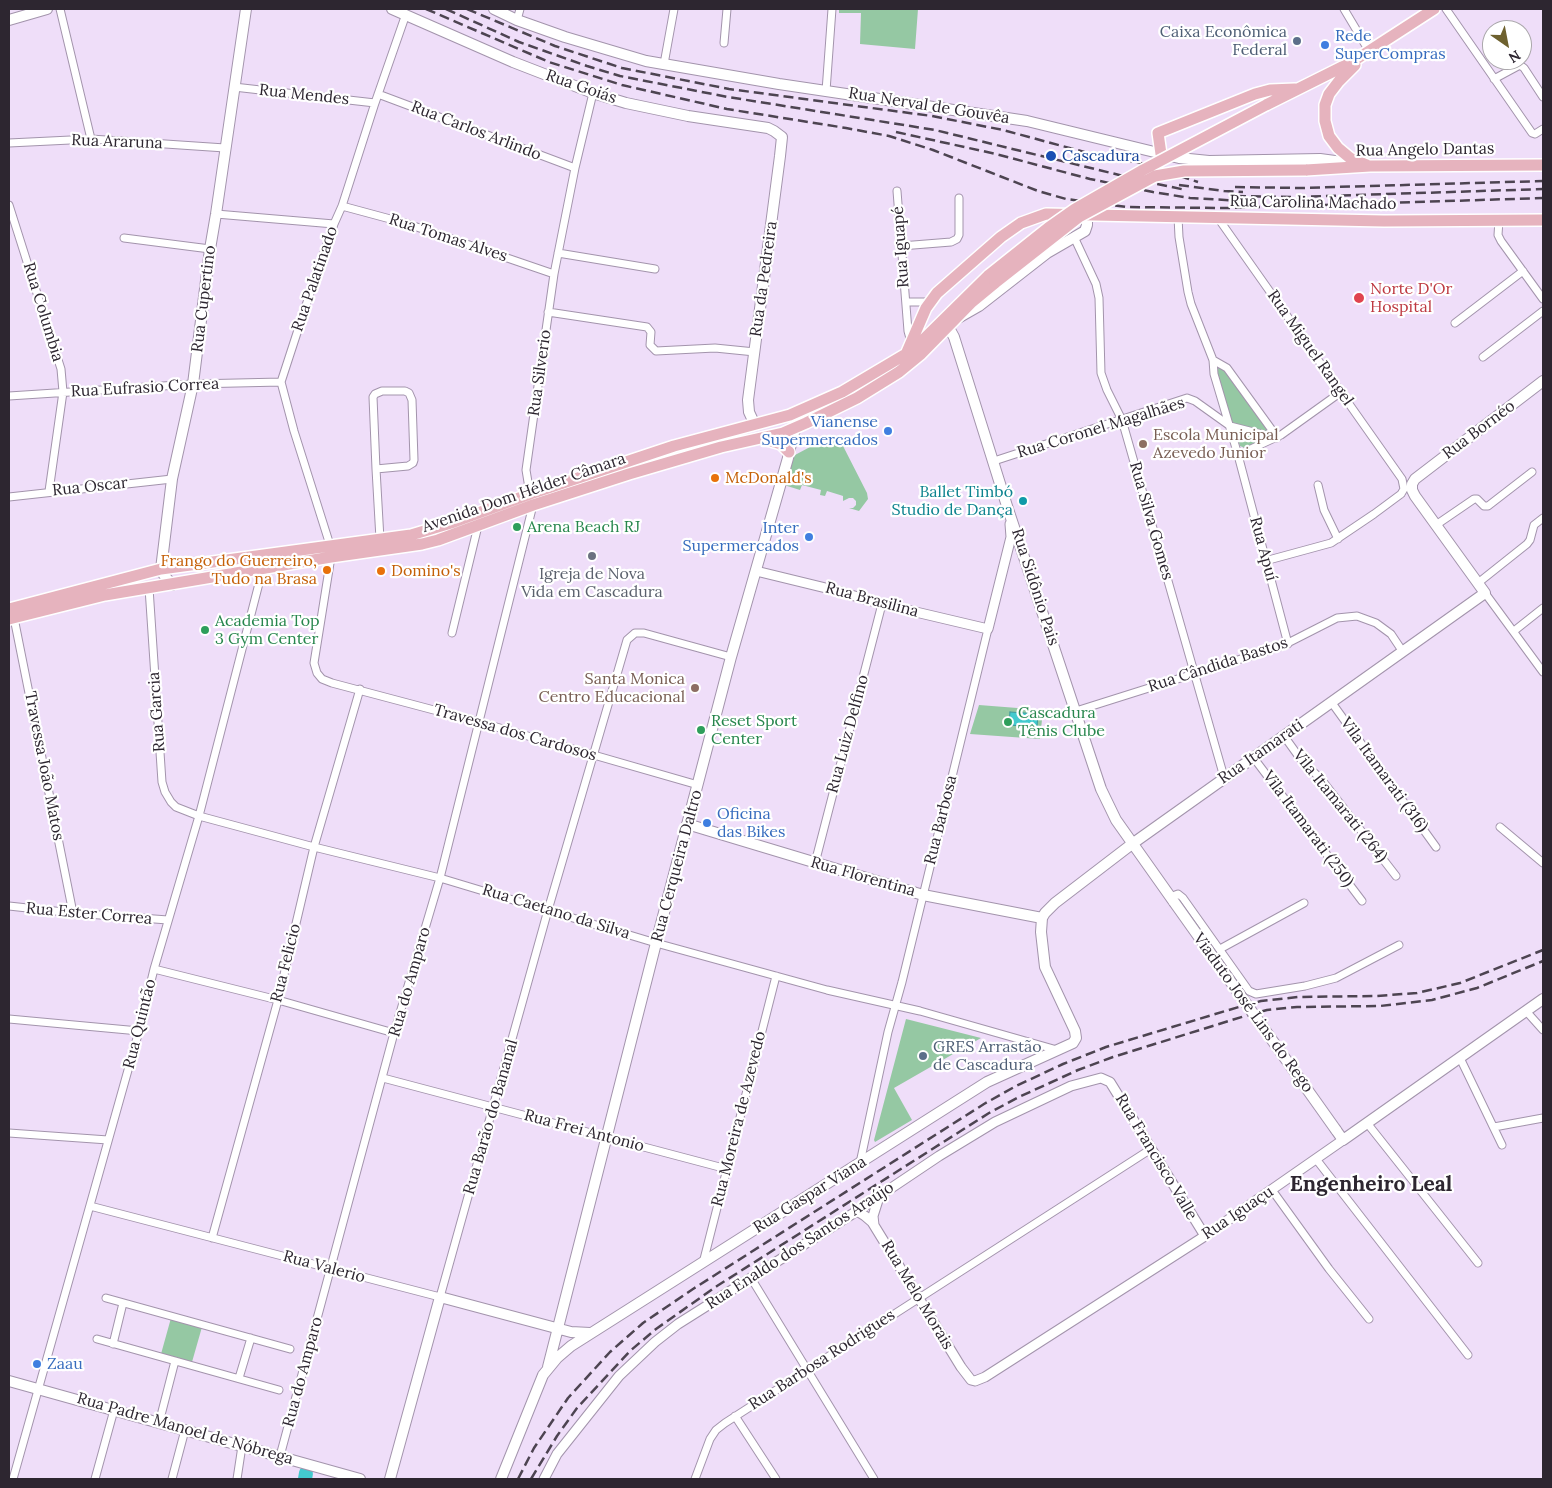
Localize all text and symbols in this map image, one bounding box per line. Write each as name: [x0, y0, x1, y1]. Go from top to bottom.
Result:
north arrow: [1482, 20, 1532, 70]
place label: Caixa Econômica Federal: [1160, 22, 1287, 60]
place label: Rede SuperCompras: [1335, 26, 1446, 64]
marker: Caixa Econômica Federal: [1291, 35, 1303, 47]
marker: Rede SuperCompras: [1319, 39, 1331, 51]
text: N: [1505, 46, 1524, 67]
street label: Rua Goiás: [543, 66, 619, 108]
street label: Rua Mendes: [258, 81, 350, 109]
street label: Rua Nerval de Gouvêa: [847, 84, 1011, 128]
street label: Rua Carlos Arlindo: [408, 97, 544, 165]
street label: Rua Araruna: [71, 131, 163, 153]
street label: Rua Angelo Dantas: [1356, 139, 1494, 161]
place label: Cascadura: [1062, 146, 1140, 166]
marker: Cascadura: [1044, 149, 1058, 163]
street label: Rua Carolina Machado: [1229, 192, 1397, 214]
street label: Rua Iguapé: [889, 205, 913, 289]
street label: Rua Tomas Alves: [386, 210, 510, 266]
street label: Rua da Pedreira: [746, 220, 782, 338]
street label: Rua Palatinado: [288, 224, 342, 334]
street label: Rua Cupertino: [188, 244, 220, 354]
street label: Rua Columbia: [19, 260, 67, 364]
place label: Norte D'Or Hospital: [1370, 279, 1452, 317]
street label: Rua Miguel Rangel: [1263, 287, 1357, 409]
marker: Norte D'Or Hospital: [1352, 291, 1366, 305]
street label: Rua Silverio: [524, 328, 556, 418]
street label: Rua Eufrasio Correa: [70, 375, 220, 401]
street label: Rua Coronel Magalhães: [1015, 393, 1187, 463]
street label: Rua Bornéo: [1439, 396, 1519, 464]
place label: Vianense Supermercados: [761, 412, 878, 450]
marker: Vianense Supermercados: [882, 425, 894, 437]
place label: Escola Municipal Azevedo Junior: [1153, 425, 1279, 463]
marker: Escola Municipal Azevedo Junior: [1137, 438, 1149, 450]
street label: Avenida Dom Hélder Câmara: [420, 449, 628, 537]
street label: Rua Silva Gomes: [1125, 460, 1177, 582]
place label: McDonald's: [725, 468, 812, 488]
marker: McDonald's: [709, 472, 721, 484]
street label: Rua Oscar: [51, 473, 129, 501]
place label: Ballet Timbó Studio de Dança: [892, 482, 1013, 520]
marker: Ballet Timbó Studio de Dança: [1017, 495, 1029, 507]
street label: Rua Apuí: [1245, 515, 1281, 583]
place label: Arena Beach RJ: [527, 517, 640, 537]
place label: Inter Supermercados: [682, 518, 799, 556]
marker: Arena Beach RJ: [511, 521, 523, 533]
street label: Rua Sidônio Pais: [1007, 526, 1063, 648]
marker: Inter Supermercados: [803, 531, 815, 543]
marker: Igreja de Nova Vida em Cascadura: [586, 550, 598, 562]
place label: Frango do Guerreiro, Tudo na Brasa: [161, 551, 317, 589]
place label: Domino's: [391, 561, 461, 581]
marker: Frango do Guerreiro, Tudo na Brasa: [321, 564, 333, 576]
place label: Igreja de Nova Vida em Cascadura: [521, 564, 663, 602]
marker: Domino's: [375, 565, 387, 577]
street label: Rua Brasilina: [823, 578, 921, 622]
place label: Academia Top 3 Gym Center: [215, 611, 320, 649]
marker: Academia Top 3 Gym Center: [199, 624, 211, 636]
street label: Rua Cândida Bastos: [1146, 633, 1290, 697]
place label: Santa Monica Centro Educacional: [539, 669, 685, 707]
street label: Rua Garcia: [145, 671, 169, 753]
street label: Rua Luiz Delfino: [823, 673, 873, 795]
marker: Santa Monica Centro Educacional: [689, 682, 701, 694]
street label: Travessa João Matos: [20, 690, 68, 842]
street label: Travessa dos Cardosos: [431, 701, 599, 765]
place label: Cascadura Tênis Clube: [1018, 703, 1105, 741]
place label: Reset Sport Center: [711, 711, 797, 749]
street label: Vila Itamarati (316): [1336, 714, 1432, 836]
marker: Cascadura Tênis Clube: [1002, 716, 1014, 728]
street label: Rua Itamarati: [1215, 716, 1307, 788]
marker: Reset Sport Center: [695, 724, 707, 736]
street label: Vila Itamarati (264): [1289, 746, 1391, 866]
street label: Vila Itamarati (250): [1258, 767, 1358, 891]
street label: Rua Barbosa: [921, 773, 961, 867]
street label: Rua Cerqueira Daltro: [647, 788, 707, 944]
place label: Oficina das Bikes: [717, 804, 785, 842]
marker: Oficina das Bikes: [701, 817, 713, 829]
street label: Rua Florentina: [808, 853, 918, 901]
street label: Rua Caetano da Silva: [480, 880, 632, 944]
street label: Rua Ester Correa: [25, 899, 153, 929]
street label: Rua Felicio: [267, 922, 305, 1004]
street label: Rua do Amparo: [385, 925, 435, 1039]
street label: Viaduto José Lins do Rego: [1189, 930, 1317, 1096]
street label: Rua Quintão: [120, 977, 160, 1071]
street label: Rua Moreira de Azevedo: [708, 1029, 770, 1209]
street label: Rua Barão do Bananal: [460, 1037, 522, 1197]
place label: GRES Arrastão de Cascadura: [933, 1037, 1042, 1075]
marker: GRES Arrastão de Cascadura: [917, 1050, 929, 1062]
street label: Rua Francisco Valle: [1111, 1091, 1201, 1223]
street label: Rua Frei Antonio: [522, 1106, 646, 1156]
street label: Rua Gaspar Viana: [750, 1152, 870, 1238]
district label: Engenheiro Leal: [1290, 1172, 1452, 1198]
street label: Rua Enaldo dos Santos Araújo: [702, 1178, 898, 1314]
street label: Rua Iguaçu: [1199, 1182, 1277, 1244]
street label: Rua Melo Morais: [877, 1237, 957, 1353]
street label: Rua Valerio: [281, 1247, 367, 1287]
street label: Rua Barbosa Rodrigues: [745, 1306, 899, 1414]
street label: Rua do Amparo: [279, 1315, 327, 1429]
place label: Zaau: [47, 1354, 83, 1374]
marker: Zaau: [31, 1358, 43, 1370]
street label: Rua Padre Manoel de Nóbrega: [75, 1389, 295, 1469]

